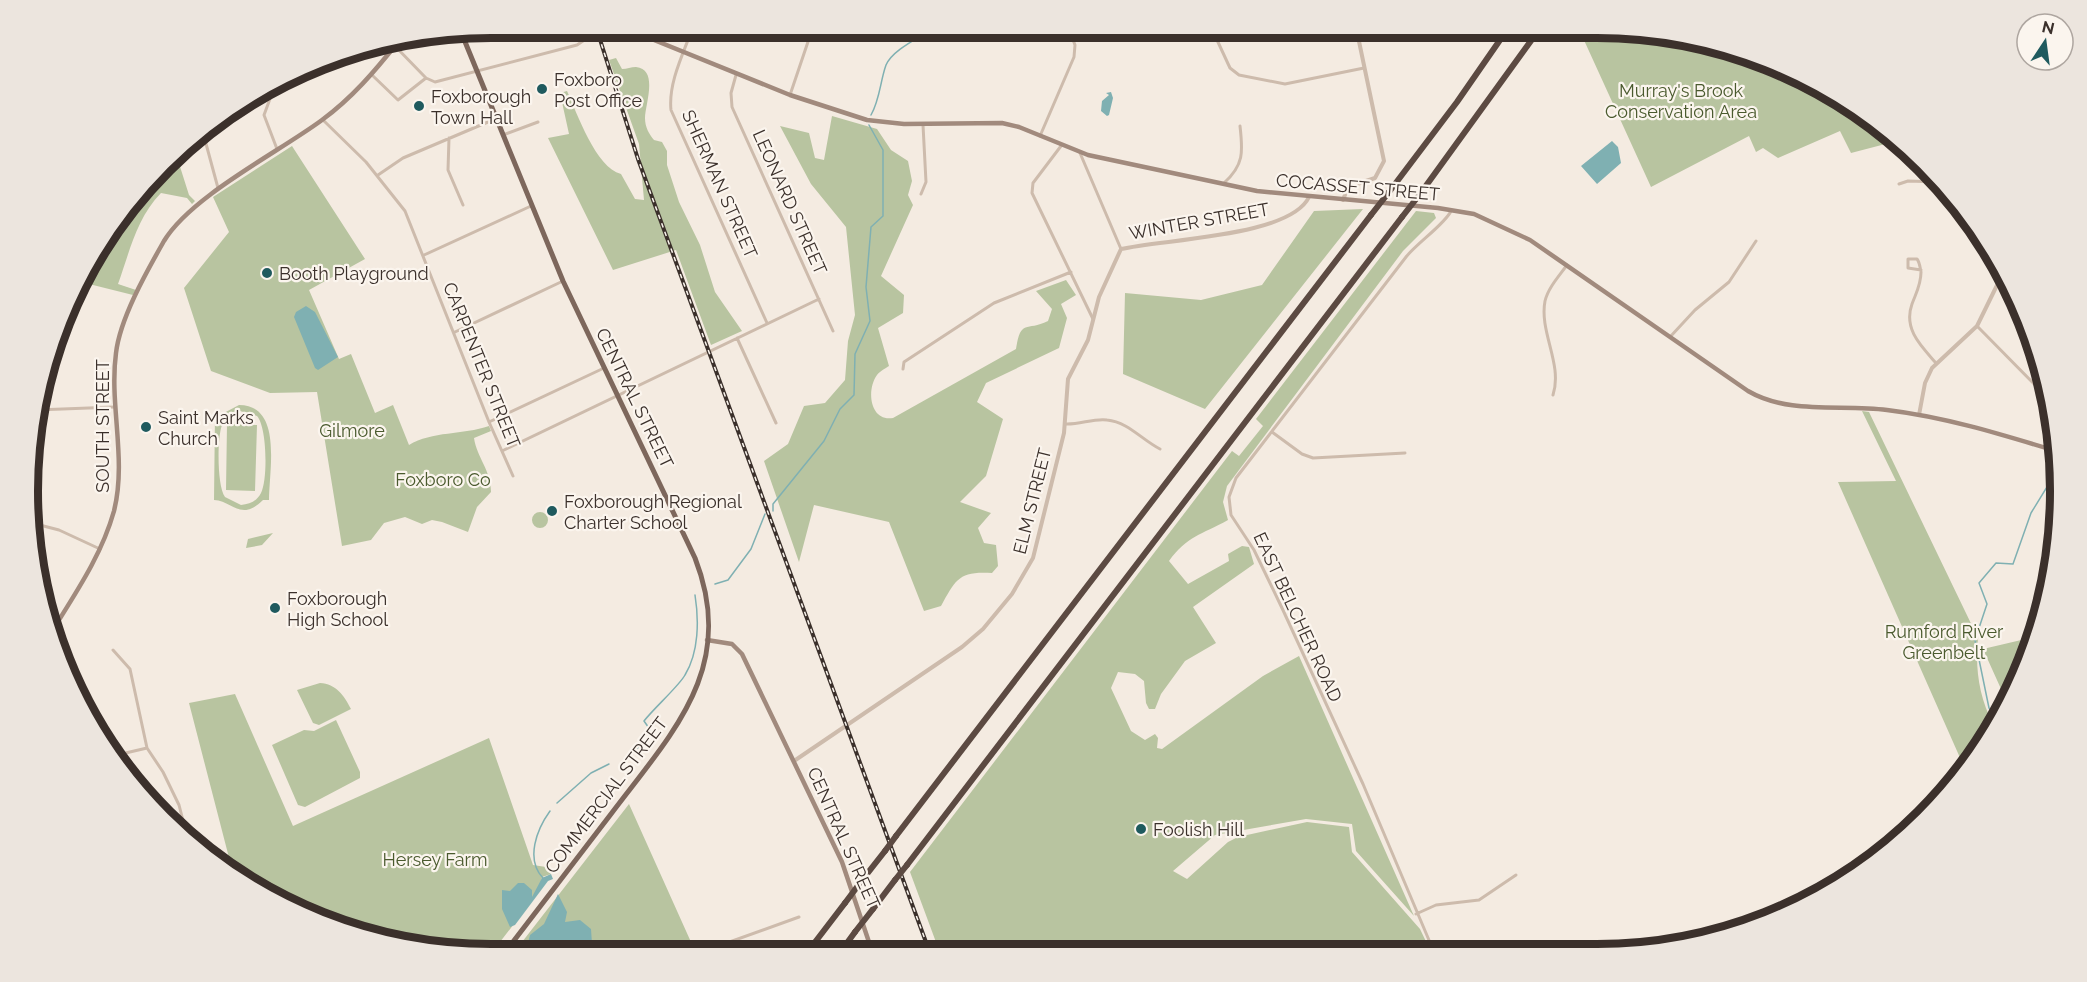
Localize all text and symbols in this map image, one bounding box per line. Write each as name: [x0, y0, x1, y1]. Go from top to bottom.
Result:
north arrow: [2015, 12, 2075, 72]
text: N: [2040, 17, 2056, 39]
place label: Foxboro Post Office: [554, 69, 643, 111]
park label: Murray's Brook Conservation Area: [1605, 80, 1757, 122]
marker: Foxboro Post Office: [535, 82, 549, 96]
place label: Foxborough Town Hall: [431, 86, 531, 128]
marker: Foxborough Town Hall: [412, 99, 426, 113]
street label: SHERMAN STREET: [678, 107, 762, 261]
street label: LEONARD STREET: [749, 126, 831, 278]
street label: COCASSET STREET: [1275, 169, 1441, 205]
street label: WINTER STREET: [1127, 198, 1271, 244]
place label: Booth Playground: [279, 263, 429, 284]
marker: Booth Playground: [260, 266, 274, 280]
street label: CARPENTER STREET: [439, 279, 525, 451]
street label: CENTRAL STREET: [592, 325, 678, 471]
street label: SOUTH STREET: [92, 359, 113, 493]
place label: Saint Marks Church: [158, 407, 254, 449]
marker: Saint Marks Church: [139, 420, 153, 434]
park label: Gilmore: [319, 420, 385, 441]
street label: ELM STREET: [1009, 446, 1055, 556]
park label: Foxboro Co: [395, 469, 491, 490]
place label: Foxborough Regional Charter School: [564, 491, 742, 533]
marker: Foxborough Regional Charter School: [545, 504, 559, 518]
street label: EAST BELCHER ROAD: [1249, 529, 1347, 705]
place label: Foxborough High School: [287, 588, 388, 630]
marker: Foxborough High School: [268, 601, 282, 615]
park label: Rumford River Greenbelt: [1885, 621, 2004, 663]
street label: COMMERCIAL STREET: [540, 713, 672, 877]
street label: CENTRAL STREET: [803, 764, 885, 912]
place label: Foolish Hill: [1153, 819, 1244, 840]
marker: Foolish Hill: [1134, 822, 1148, 836]
park label: Hersey Farm: [383, 849, 487, 870]

